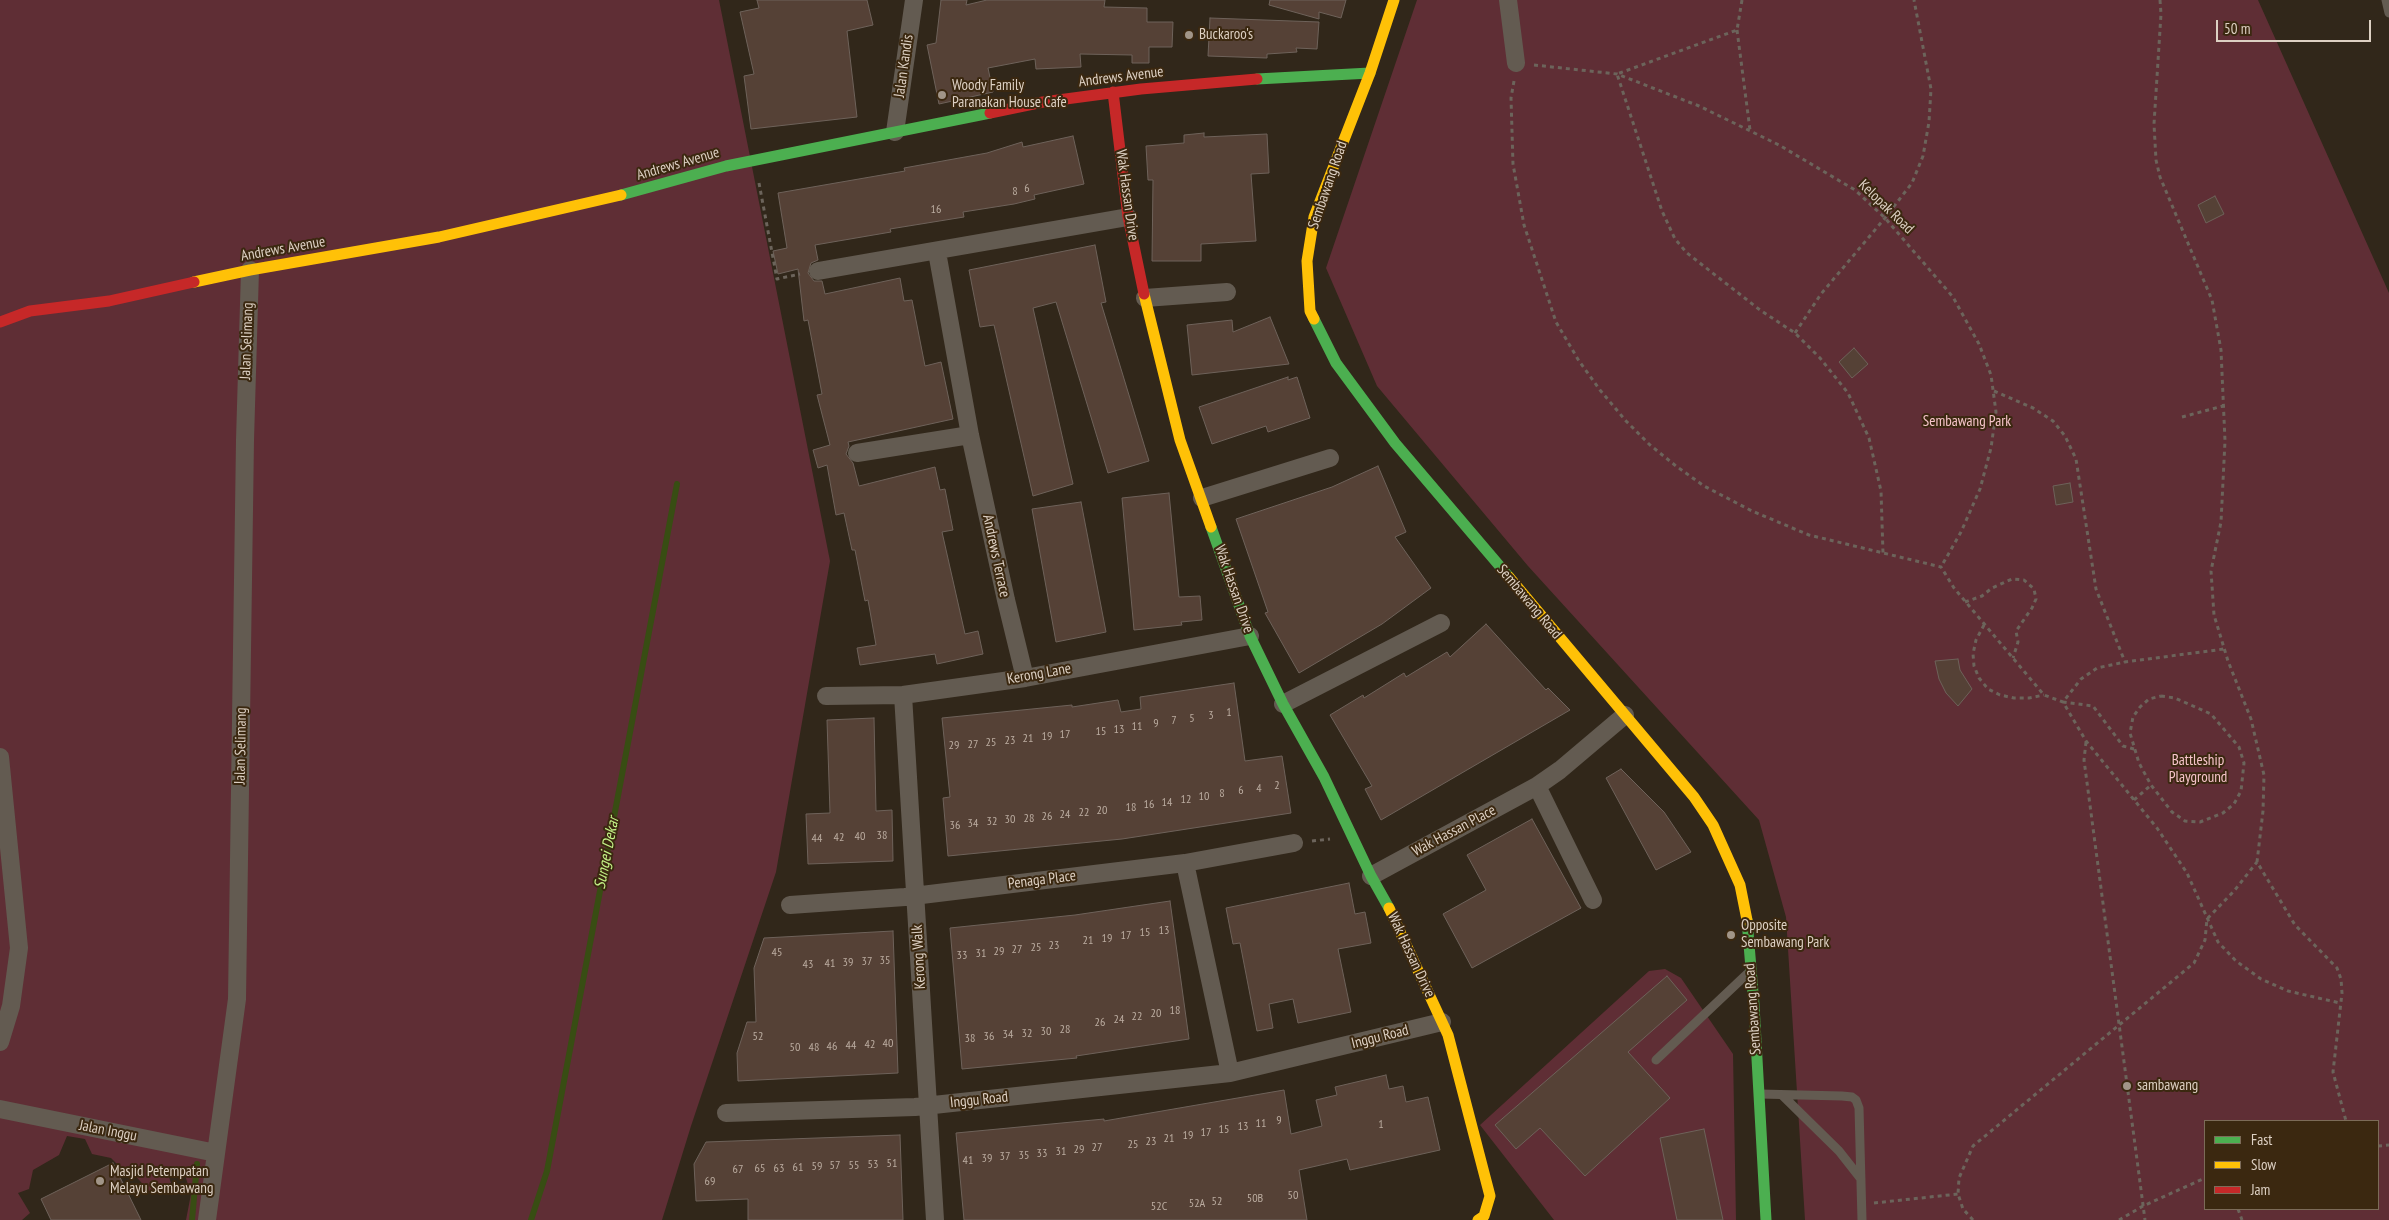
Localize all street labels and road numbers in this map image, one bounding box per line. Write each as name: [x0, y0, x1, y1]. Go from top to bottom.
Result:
street label: Jalan Kandis: [891, 33, 917, 99]
street label: Andrews Avenue: [1078, 63, 1164, 91]
street label: Sembawang Road: [1305, 139, 1351, 231]
street label: Andrews Avenue: [634, 144, 722, 184]
street label: Wak Hassan Drive: [1112, 148, 1142, 242]
street label: Kelopak Road: [1855, 176, 1917, 238]
street label: Andrews Avenue: [239, 233, 327, 265]
street label: Jalan Selimang: [237, 302, 257, 380]
street label: Andrews Terrace: [978, 513, 1014, 599]
street label: Wak Hassan Drive: [1211, 543, 1257, 635]
street label: Sembawang Road: [1493, 561, 1565, 643]
street label: Kerong Lane: [1006, 660, 1072, 688]
street label: Jalan Selimang: [231, 707, 251, 785]
street label: Wak Hassan Place: [1409, 801, 1499, 861]
street label: Penaga Place: [1007, 867, 1077, 893]
street label: Wak Hassan Drive: [1383, 910, 1439, 1000]
street label: Kerong Walk: [908, 924, 930, 990]
street label: Sembawang Road: [1741, 963, 1765, 1055]
street label: Inggu Road: [1350, 1021, 1410, 1053]
street label: Inggu Road: [949, 1088, 1009, 1112]
street label: Jalan Inggu: [78, 1117, 138, 1145]

